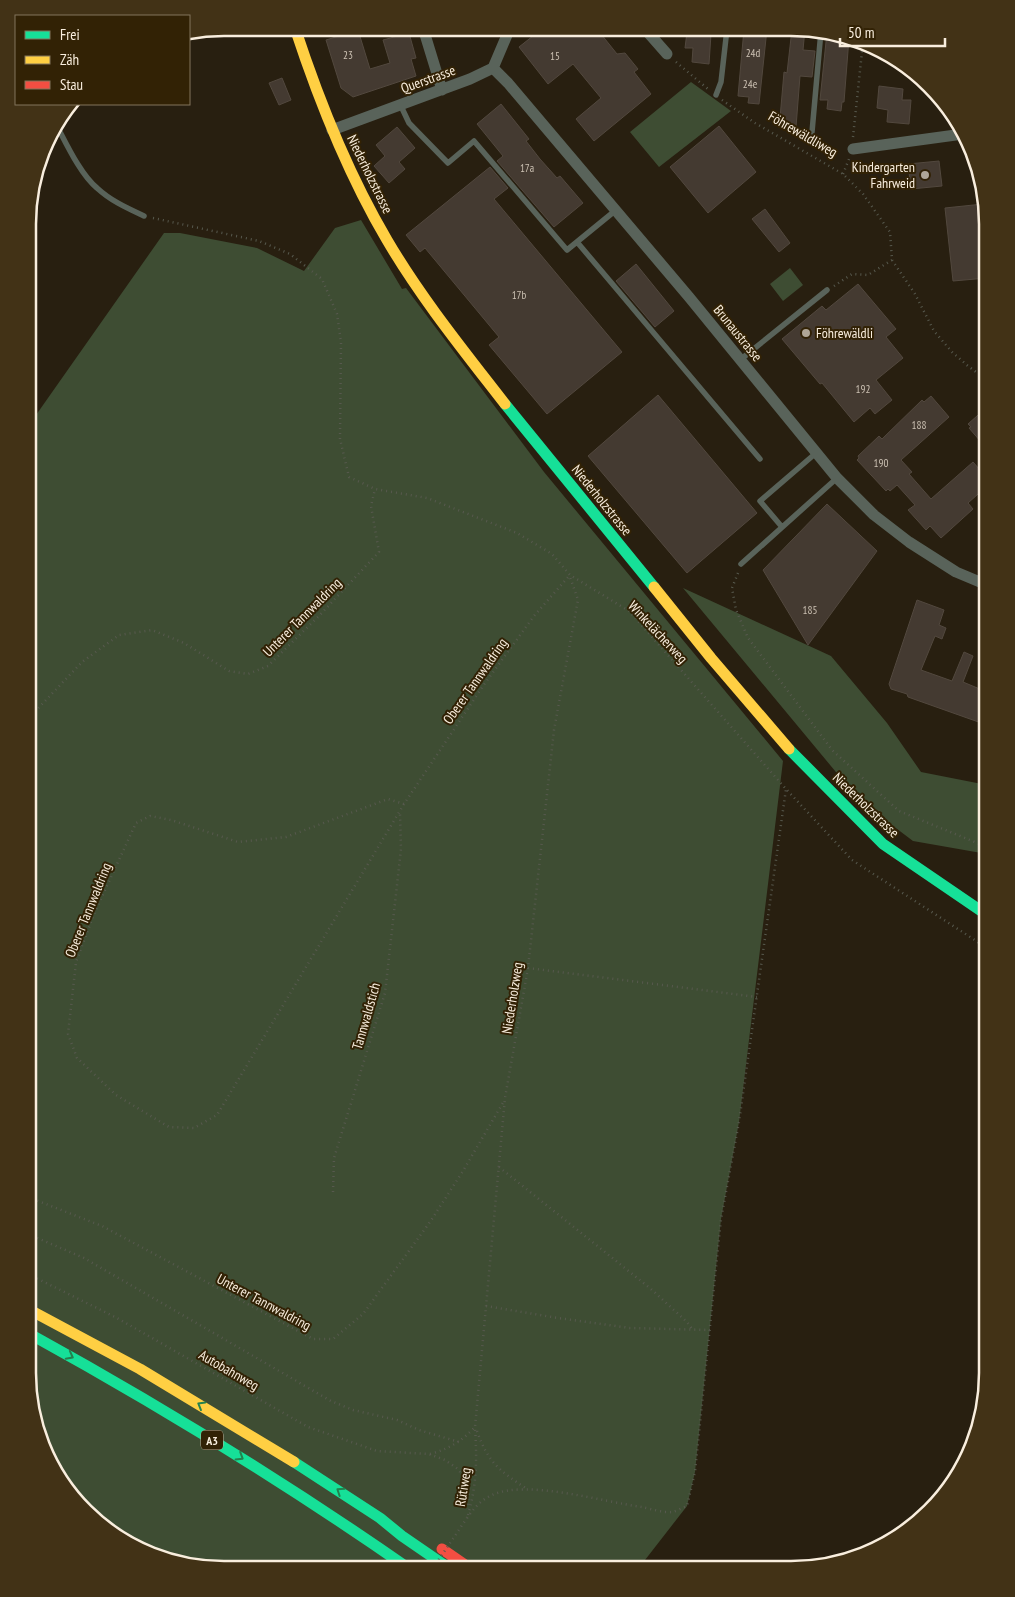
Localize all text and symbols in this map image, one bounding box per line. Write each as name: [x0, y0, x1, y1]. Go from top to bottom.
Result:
legend: [15, 15, 190, 105]
scale bar: [840, 15, 945, 47]
text: 50 m: [848, 23, 874, 42]
text: Frei: [60, 25, 80, 44]
house number: 24d: [746, 46, 761, 60]
house number: 23: [343, 48, 353, 62]
house number: 15: [550, 49, 560, 63]
text: Zäh: [60, 50, 79, 69]
street label: Querstrasse: [398, 61, 458, 97]
text: Stau: [60, 75, 83, 94]
house number: 24e: [743, 77, 758, 91]
street label: Föhrewäldliweg: [765, 107, 841, 161]
street label: Niederholzstrasse: [343, 131, 397, 217]
place label: Kindergarten Fahrweid: [852, 158, 915, 192]
house number: 17a: [520, 161, 534, 175]
marker: Kindergarten Fahrweid: [919, 169, 931, 181]
house number: 17b: [512, 288, 527, 302]
street label: Brunaustrasse: [710, 301, 766, 365]
place label: Föhrewäldli: [816, 324, 873, 342]
marker: Föhrewäldli: [800, 327, 812, 339]
house number: 192: [856, 382, 870, 396]
house number: 188: [912, 418, 926, 432]
house number: 190: [874, 456, 888, 470]
street label: Niederholzstrasse: [568, 461, 636, 539]
street label: Unterer Tannwaldring: [259, 574, 345, 660]
street label: Winkelächerweg: [624, 597, 692, 667]
house number: 185: [803, 603, 817, 617]
street label: Oberer Tannwaldring: [439, 635, 511, 727]
street label: Niederholzstrasse: [829, 769, 903, 841]
street label: Oberer Tannwaldring: [61, 860, 115, 960]
street label: Niederholzweg: [497, 961, 527, 1035]
street label: Tannwaldstich: [348, 980, 384, 1052]
street label: Unterer Tannwaldring: [214, 1270, 314, 1334]
street label: Autobahnweg: [196, 1346, 262, 1394]
one-way arrow: [65, 1350, 74, 1360]
one-way arrow: [198, 1401, 207, 1411]
road number: A3: [201, 1430, 223, 1450]
one-way arrow: [235, 1451, 244, 1460]
street label: Rütiweg: [451, 1466, 475, 1508]
one-way arrow: [336, 1488, 345, 1497]

